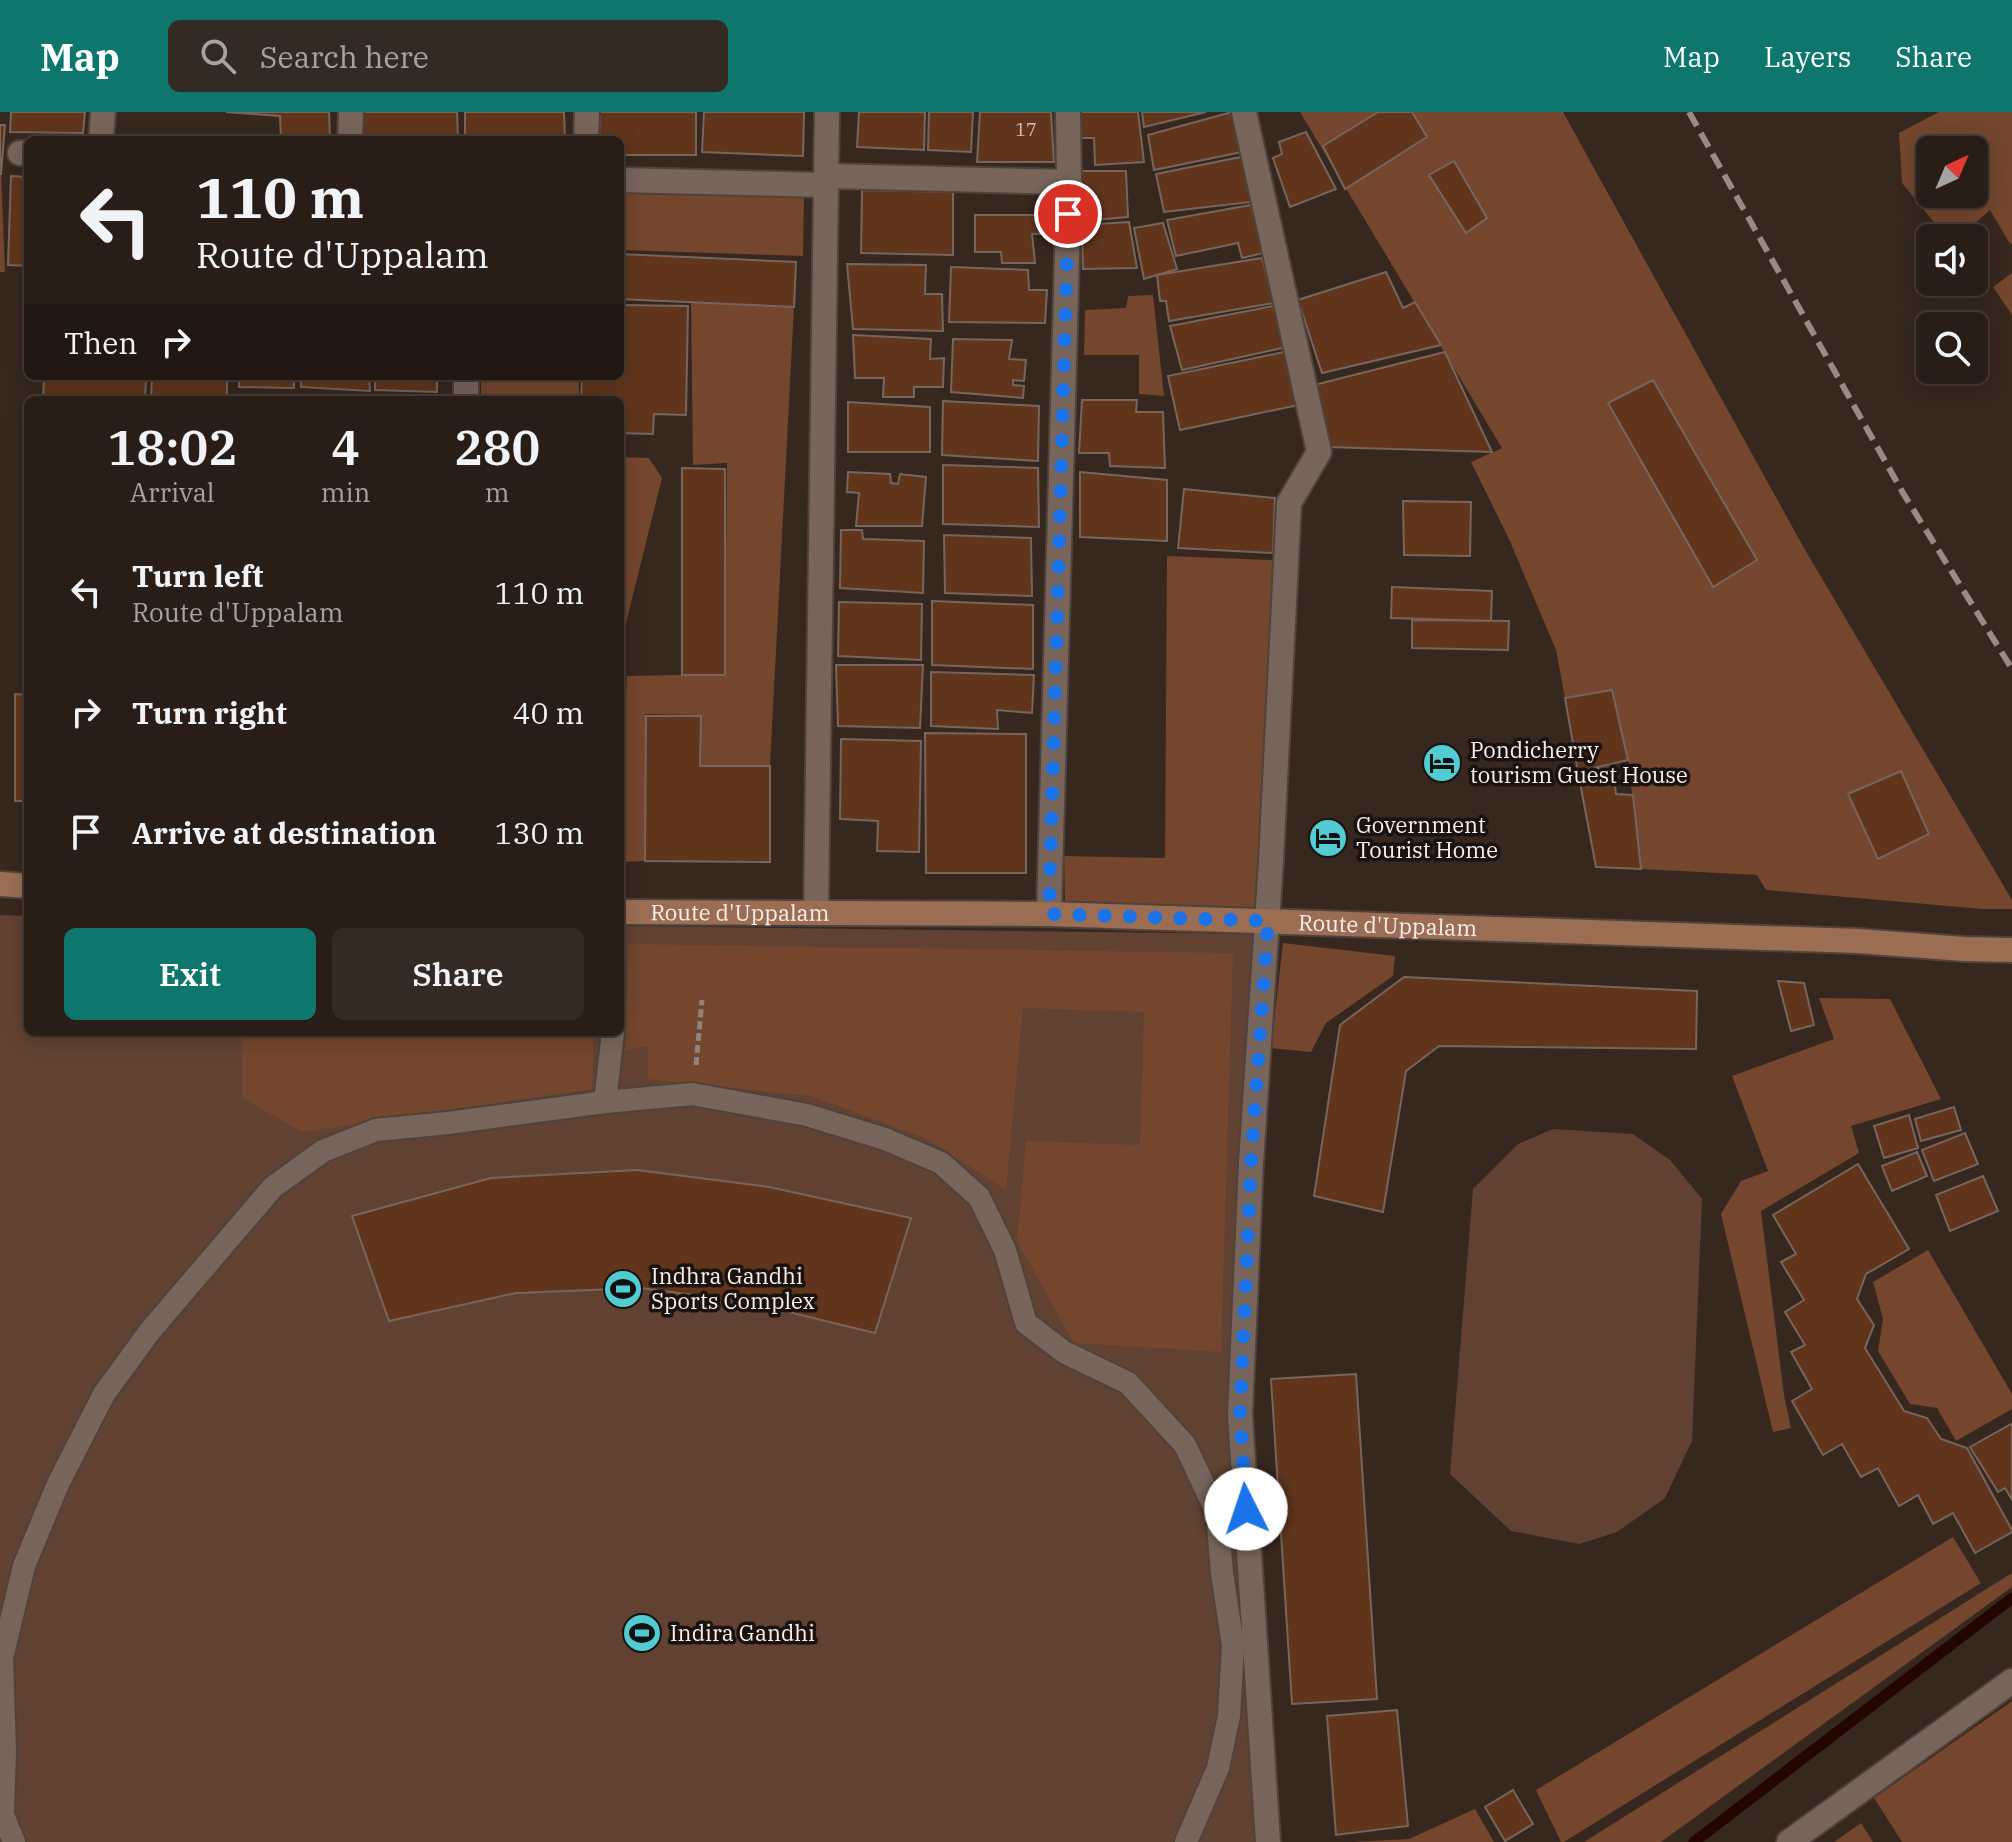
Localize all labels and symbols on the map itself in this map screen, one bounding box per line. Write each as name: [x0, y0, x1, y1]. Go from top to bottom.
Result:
house number: 17: [1015, 118, 1037, 141]
north arrow: [1916, 136, 1988, 208]
pin: [1034, 180, 1102, 248]
place label: Pondicherry tourism Guest House: [1470, 735, 1688, 789]
hotel icon: Pondicherry tourism Guest House: [1421, 742, 1463, 784]
place label: Government Tourist Home: [1356, 810, 1498, 864]
hotel icon: Government Tourist Home: [1307, 817, 1349, 859]
street label: Route d'Uppalam: [650, 897, 830, 927]
street label: Route d'Uppalam: [1298, 907, 1478, 942]
place label: Indhra Gandhi Sports Complex: [651, 1261, 815, 1315]
sports icon: Indhra Gandhi Sports Complex: [602, 1268, 644, 1310]
position arrow: [1204, 1467, 1288, 1551]
sports icon: Indira Gandhi: [621, 1612, 663, 1654]
place label: Indira Gandhi: [670, 1618, 815, 1647]

